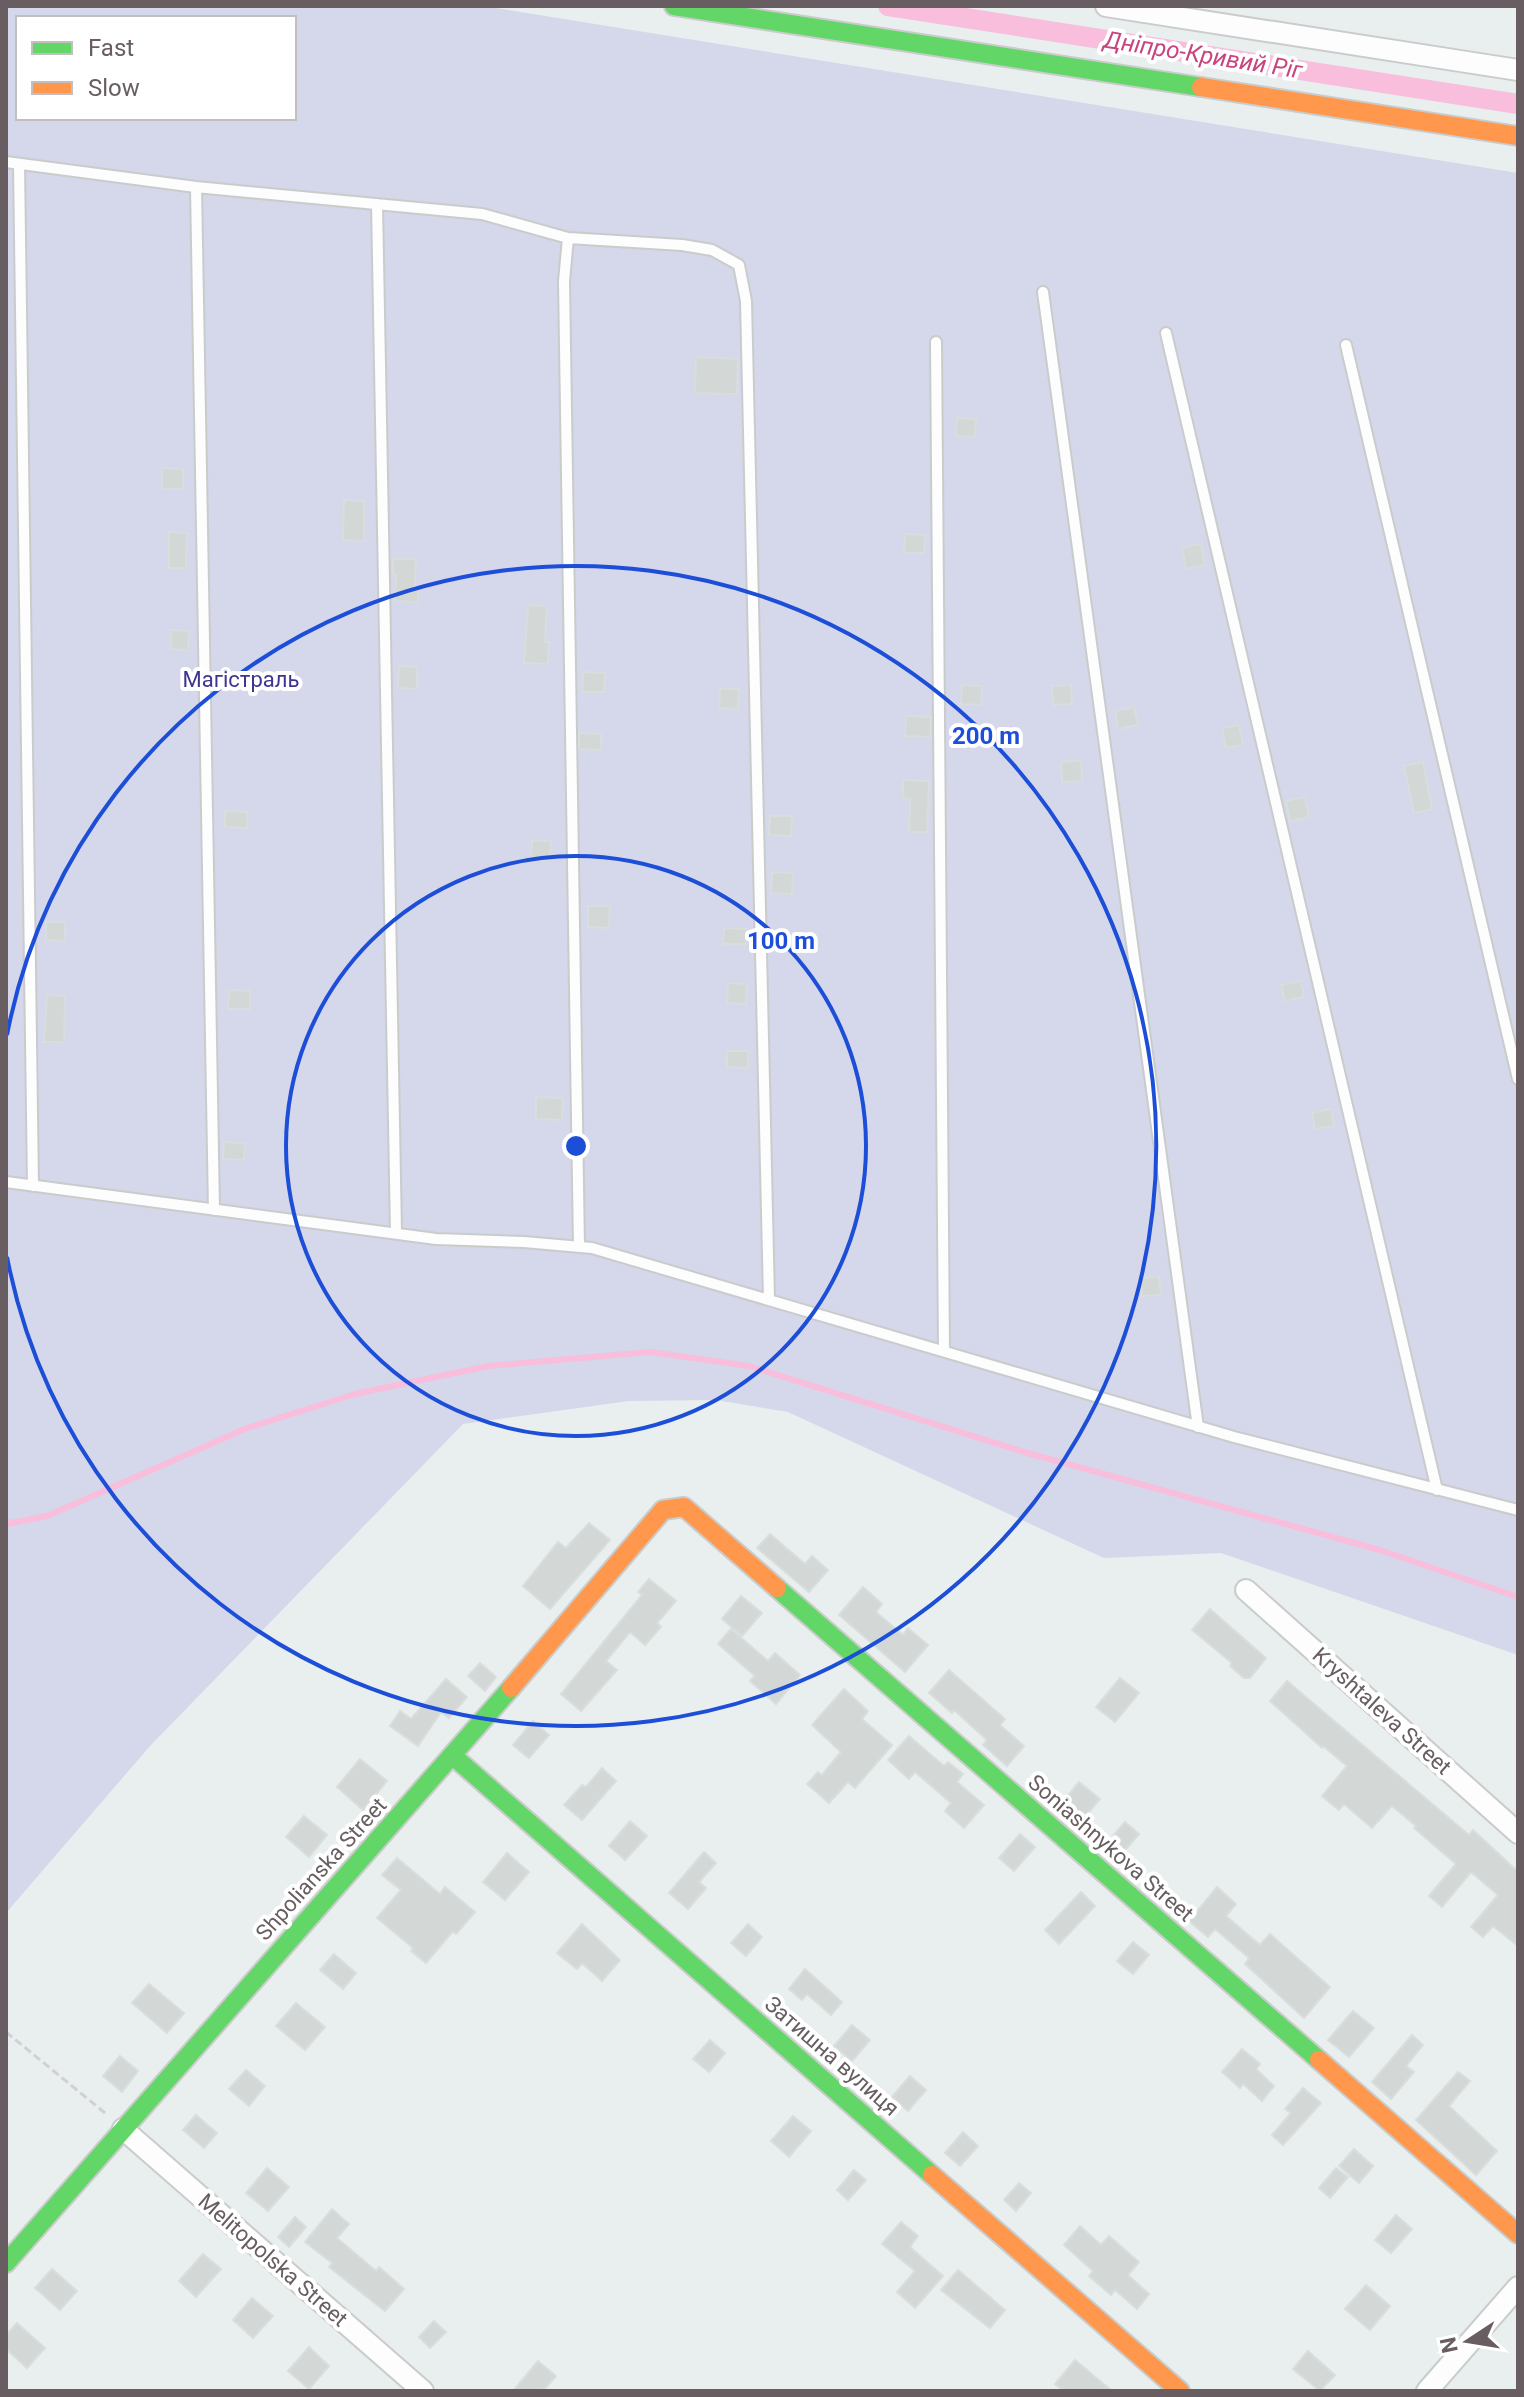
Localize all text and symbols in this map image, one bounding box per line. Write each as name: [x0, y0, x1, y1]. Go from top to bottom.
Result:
legend: [16, 16, 296, 120]
water label: Дніпро-Кривий Ріг: [1100, 25, 1305, 85]
text: Fast: [88, 34, 134, 62]
text: Slow: [88, 74, 140, 102]
park label: Магістраль: [183, 667, 299, 692]
text: 200 m: [952, 722, 1020, 750]
text: 100 m: [747, 927, 815, 955]
centre of rings: [562, 1132, 590, 1160]
street label: Kryshtaleva Street: [1308, 1642, 1456, 1780]
street label: Soniashnykova Street: [1023, 1769, 1199, 1927]
street label: Shpolianska Street: [251, 1793, 391, 1945]
street label: Затишна вулиця: [760, 1991, 904, 2121]
street label: Melitopolska Street: [193, 2188, 353, 2332]
north arrow: [1428, 2301, 1508, 2381]
text: N: [1435, 2335, 1463, 2355]

